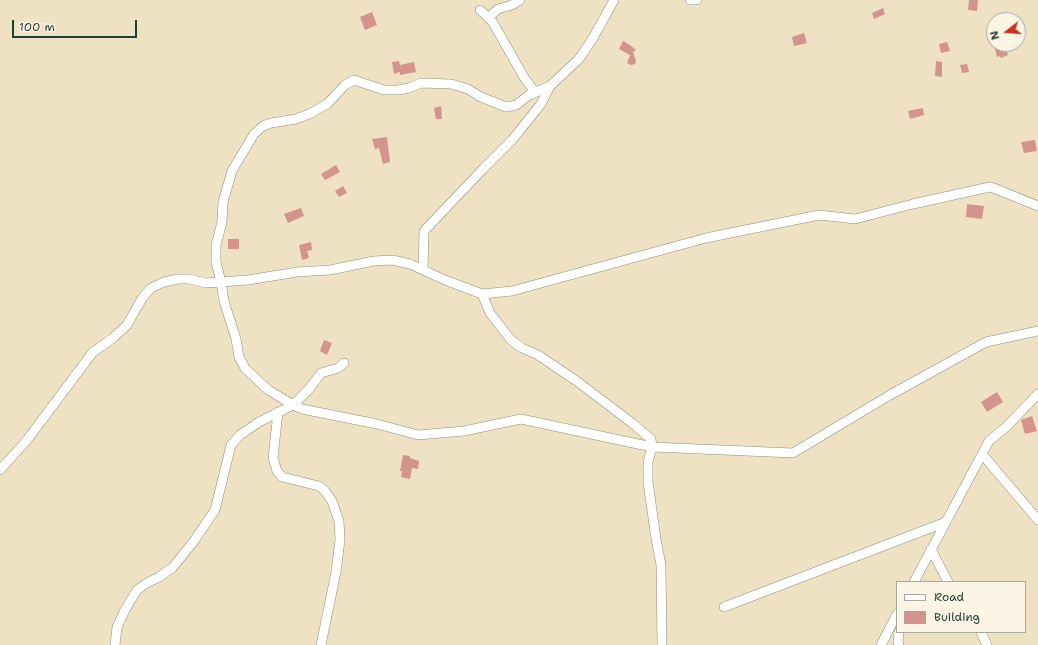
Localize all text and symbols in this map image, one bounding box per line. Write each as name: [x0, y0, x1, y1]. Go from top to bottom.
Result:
scale bar: [14, 12, 139, 38]
north arrow: [986, 12, 1026, 52]
text: 100 m: [19, 19, 55, 35]
text: N: [987, 29, 1003, 42]
legend: [896, 581, 1026, 633]
text: Road: [934, 589, 964, 605]
text: Building: [934, 609, 980, 625]

